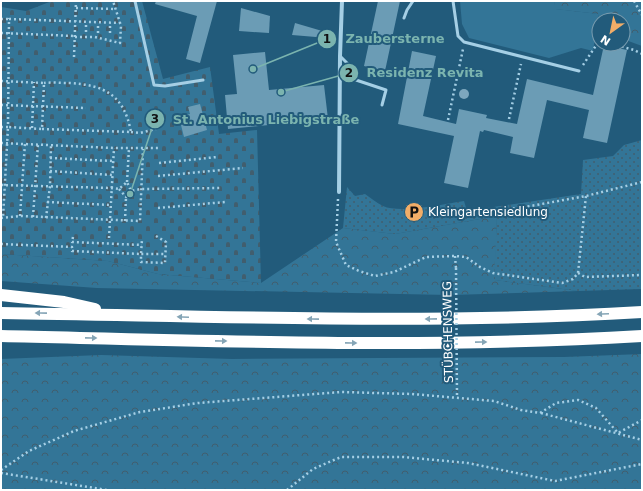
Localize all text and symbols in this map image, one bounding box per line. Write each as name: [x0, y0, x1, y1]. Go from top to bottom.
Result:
north arrow: [591, 12, 631, 52]
callout: Zaubersterne: [317, 26, 452, 51]
text: Zaubersterne: [345, 31, 445, 46]
text: 1: [323, 32, 331, 46]
text: N: [598, 32, 613, 48]
callout: Residenz Revita: [339, 60, 492, 85]
text: Residenz Revita: [366, 65, 484, 80]
text: 2: [345, 66, 353, 80]
callout: St. Antonius Liebigstraße: [145, 107, 367, 132]
text: 3: [151, 112, 159, 126]
text: St. Antonius Liebigstraße: [173, 112, 360, 127]
parking icon: Kleingartensiedlung: [403, 201, 425, 223]
place label: Kleingartensiedlung: [428, 205, 548, 219]
street label: STÜBCHENSWEG: [438, 281, 456, 383]
one-way arrow: [34, 310, 47, 316]
one-way arrow: [597, 311, 609, 318]
one-way arrow: [176, 314, 189, 320]
one-way arrow: [306, 316, 319, 322]
one-way arrow: [424, 316, 437, 322]
one-way arrow: [85, 335, 98, 341]
one-way arrow: [215, 337, 227, 344]
one-way arrow: [475, 339, 488, 345]
one-way arrow: [345, 340, 358, 346]

